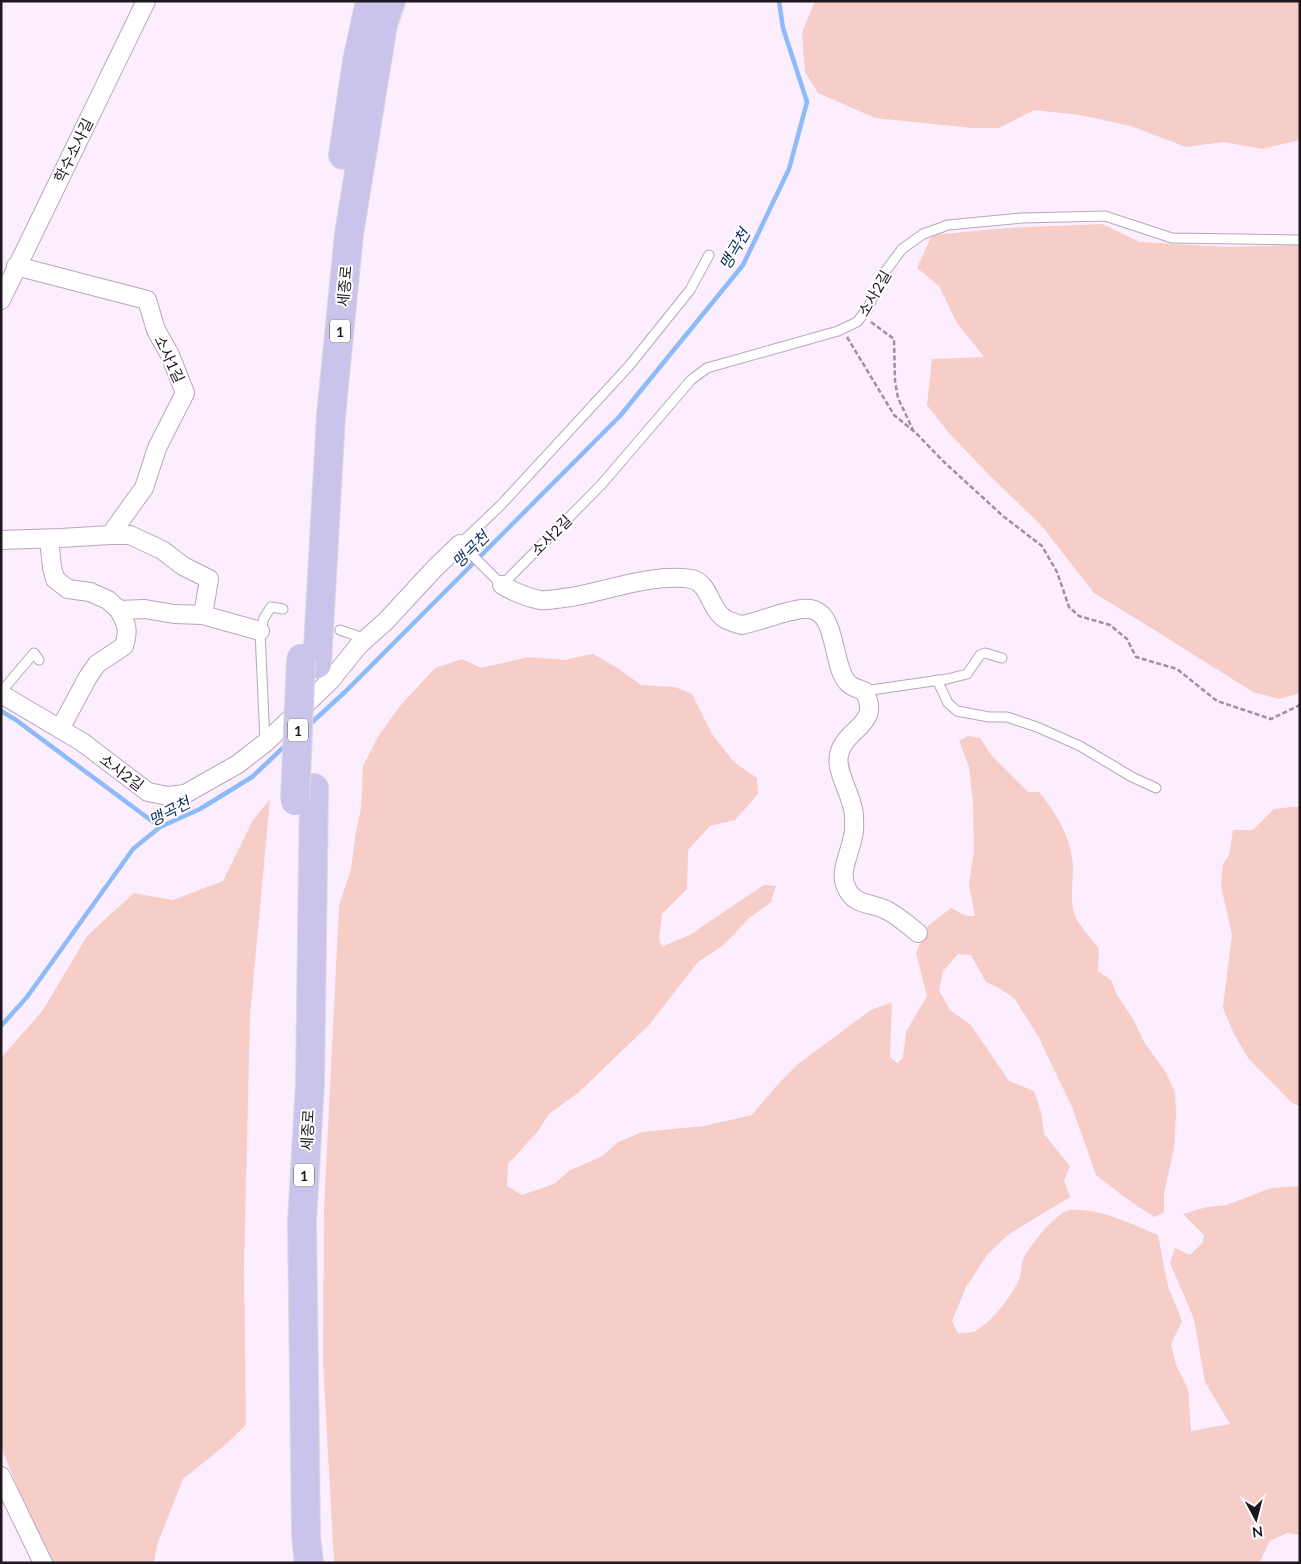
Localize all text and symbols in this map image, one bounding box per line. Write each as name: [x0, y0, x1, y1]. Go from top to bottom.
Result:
street label: 학수소사길: [50, 115, 96, 185]
water label: 맹곡천: [715, 223, 754, 273]
street label: 세종로: [333, 265, 355, 307]
street label: 소사2길: [854, 267, 894, 319]
road number: 1: [330, 320, 350, 342]
street label: 소사1길: [151, 332, 189, 386]
street label: 소사2길: [527, 511, 575, 559]
water label: 맹곡천: [448, 525, 494, 571]
road number: 1: [288, 718, 308, 742]
street label: 소사2길: [97, 750, 147, 794]
water label: 맹곡천: [145, 791, 195, 830]
street label: 세종로: [297, 1109, 317, 1151]
road number: 1: [294, 1164, 314, 1186]
north arrow: [1231, 1494, 1281, 1544]
text: N: [1251, 1523, 1264, 1541]

